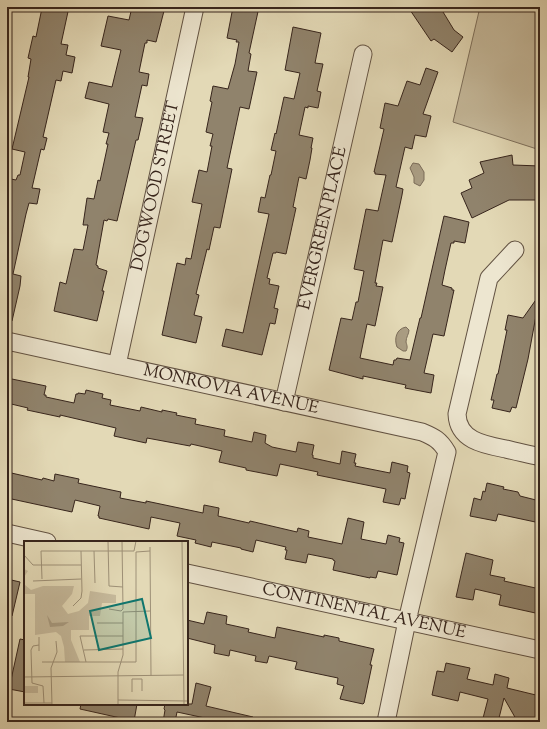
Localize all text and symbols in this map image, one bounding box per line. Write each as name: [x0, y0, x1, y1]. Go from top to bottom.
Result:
street label: DOGWOOD STREET: [126, 99, 186, 273]
street label: EVERGREEN PLACE: [293, 144, 354, 312]
street label: MONROVIA AVENUE: [141, 359, 321, 421]
inset map: [24, 541, 188, 705]
street label: CONTINENTAL AVENUE: [260, 578, 468, 645]

